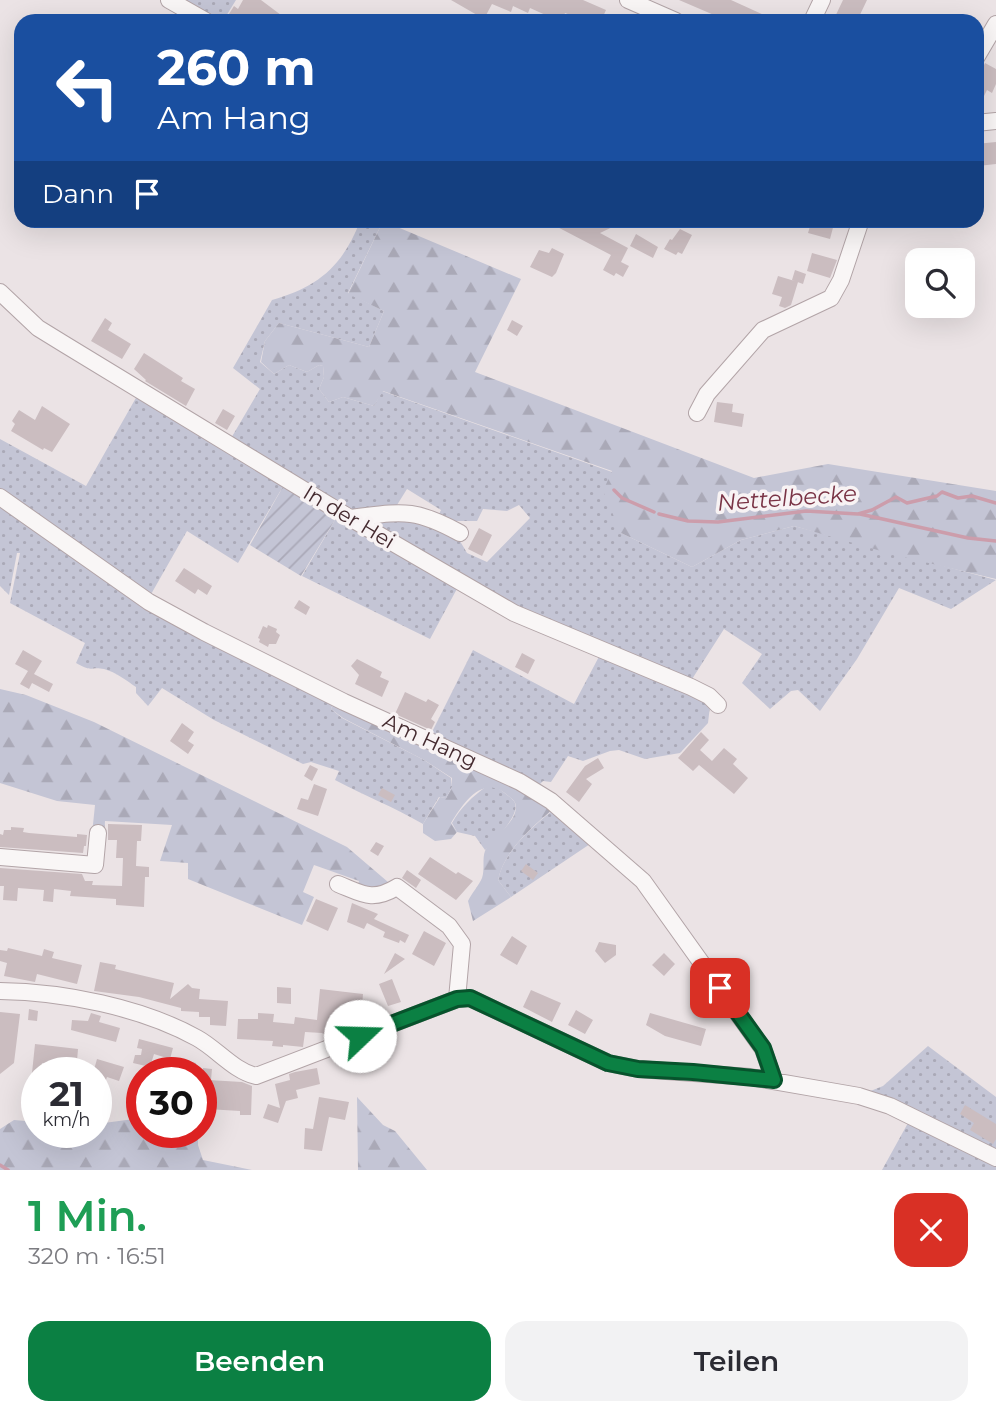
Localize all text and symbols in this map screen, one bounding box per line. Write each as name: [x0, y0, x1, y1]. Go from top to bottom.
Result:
text: 260 m: [157, 38, 316, 97]
icon: left: [42, 42, 133, 133]
text: Am Hang: [157, 98, 311, 137]
icon: arrive: [128, 175, 166, 213]
text: Dann: [42, 178, 114, 210]
map controls: [905, 248, 975, 318]
button: search: [905, 248, 975, 318]
water label: Nettelbecke: [716, 479, 858, 517]
street label: In der Hei: [299, 480, 400, 554]
street label: Am Hang: [379, 708, 481, 773]
pin: [690, 958, 750, 1018]
icon: arrive: [701, 969, 739, 1007]
position arrow: [323, 999, 397, 1073]
speed limit sign: 30: [126, 1057, 217, 1148]
text: 21: [49, 1072, 84, 1115]
text: km/h: [42, 1109, 91, 1131]
text: 1 Min.: [28, 1190, 147, 1242]
button: close: [894, 1193, 968, 1267]
text: 320 m · 16:51: [28, 1242, 166, 1270]
button: Beenden: [28, 1321, 491, 1401]
button: Teilen: [505, 1321, 968, 1401]

